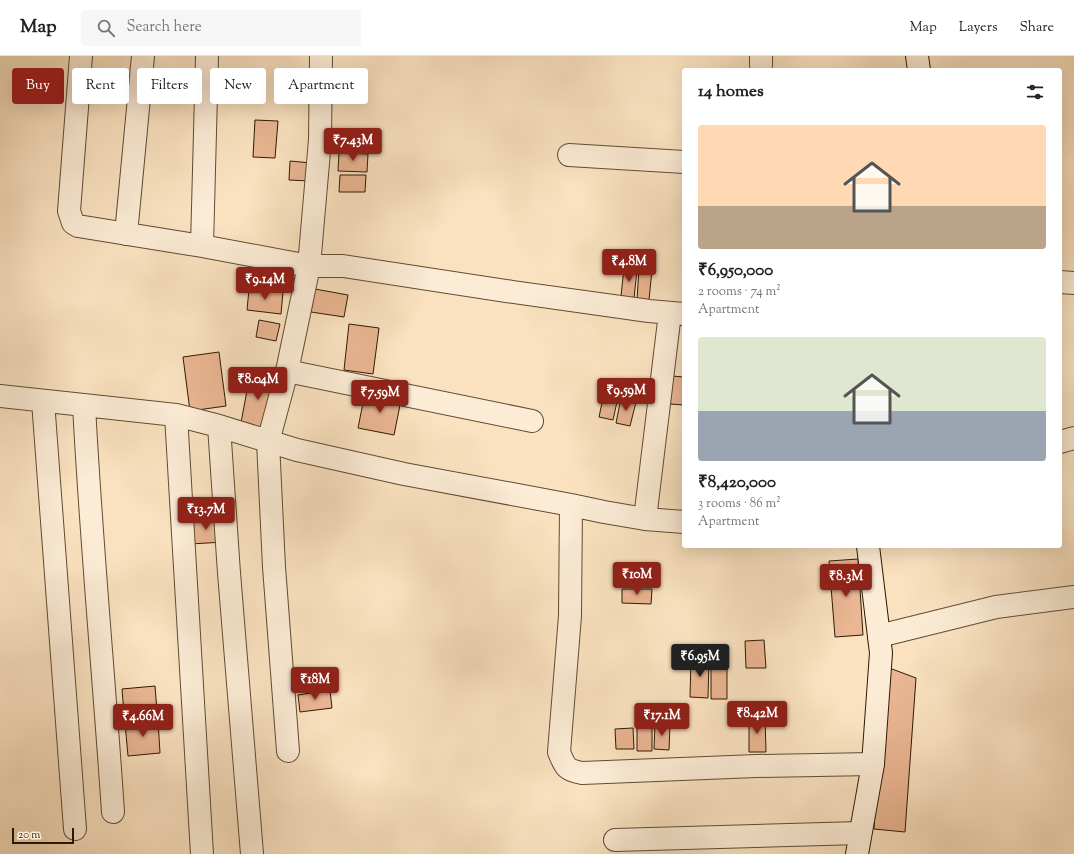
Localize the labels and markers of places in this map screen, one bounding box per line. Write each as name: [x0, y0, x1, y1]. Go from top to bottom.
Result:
pin: ₹7.43M: [320, 128, 386, 162]
pin: ₹4.8M: [601, 249, 657, 283]
pin: ₹9.14M: [232, 267, 298, 301]
pin: ₹8.04M: [225, 367, 291, 401]
pin: ₹9.59M: [593, 378, 659, 412]
pin: ₹7.59M: [347, 380, 413, 414]
pin: ₹13.7M: [173, 497, 239, 531]
pin: ₹10M: [613, 562, 661, 596]
pin: ₹8.3M: [818, 564, 874, 598]
pin: ₹6.95M: [667, 644, 733, 678]
pin: ₹18M: [291, 667, 339, 701]
pin: ₹8.42M: [724, 701, 790, 735]
pin: ₹17.1M: [629, 703, 695, 737]
pin: ₹4.66M: [110, 704, 176, 738]

